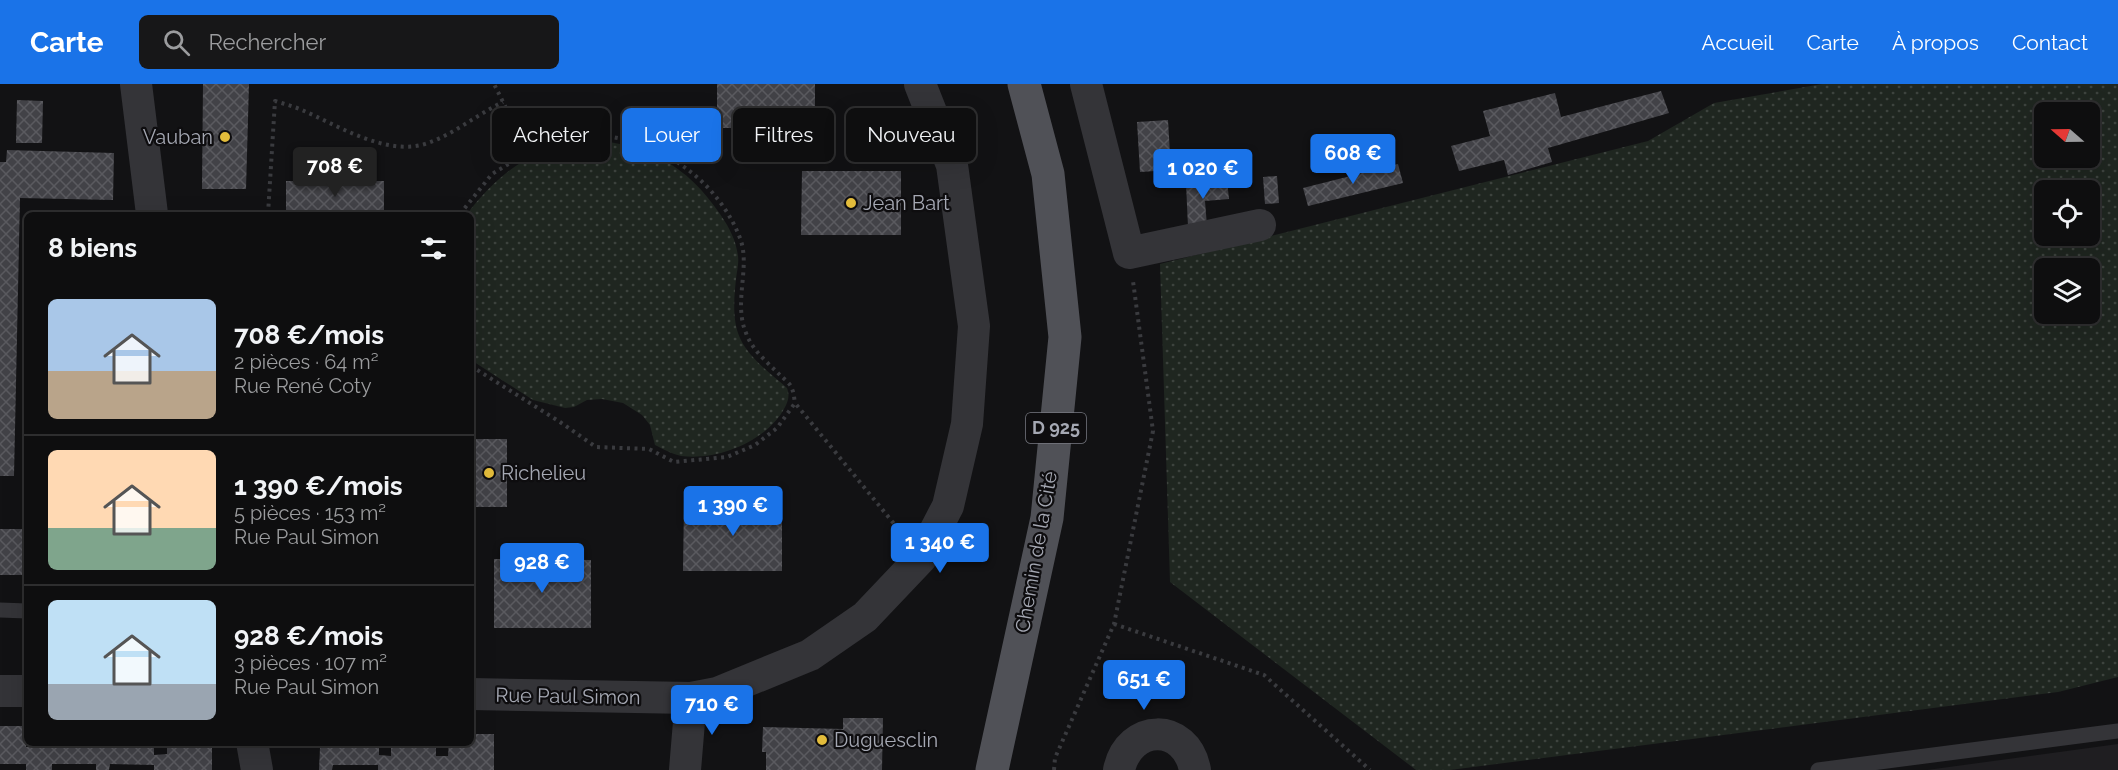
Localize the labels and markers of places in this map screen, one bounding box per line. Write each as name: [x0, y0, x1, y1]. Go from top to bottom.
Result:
place label: Vauban: [143, 125, 213, 149]
marker: Vauban: [218, 130, 232, 144]
pin: 608 €: [1311, 134, 1395, 185]
pin: 708 €: [293, 147, 377, 198]
pin: 1 020 €: [1148, 149, 1258, 200]
place label: Jean Bart: [863, 191, 950, 215]
marker: Jean Bart: [844, 196, 858, 210]
place label: Richelieu: [501, 461, 586, 485]
marker: Richelieu: [482, 466, 496, 480]
pin: 1 390 €: [678, 486, 788, 537]
pin: 1 340 €: [885, 523, 995, 574]
pin: 928 €: [500, 543, 584, 594]
pin: 651 €: [1102, 660, 1186, 711]
pin: 710 €: [670, 685, 754, 736]
place label: Duguesclin: [834, 728, 938, 752]
marker: Duguesclin: [815, 733, 829, 747]

